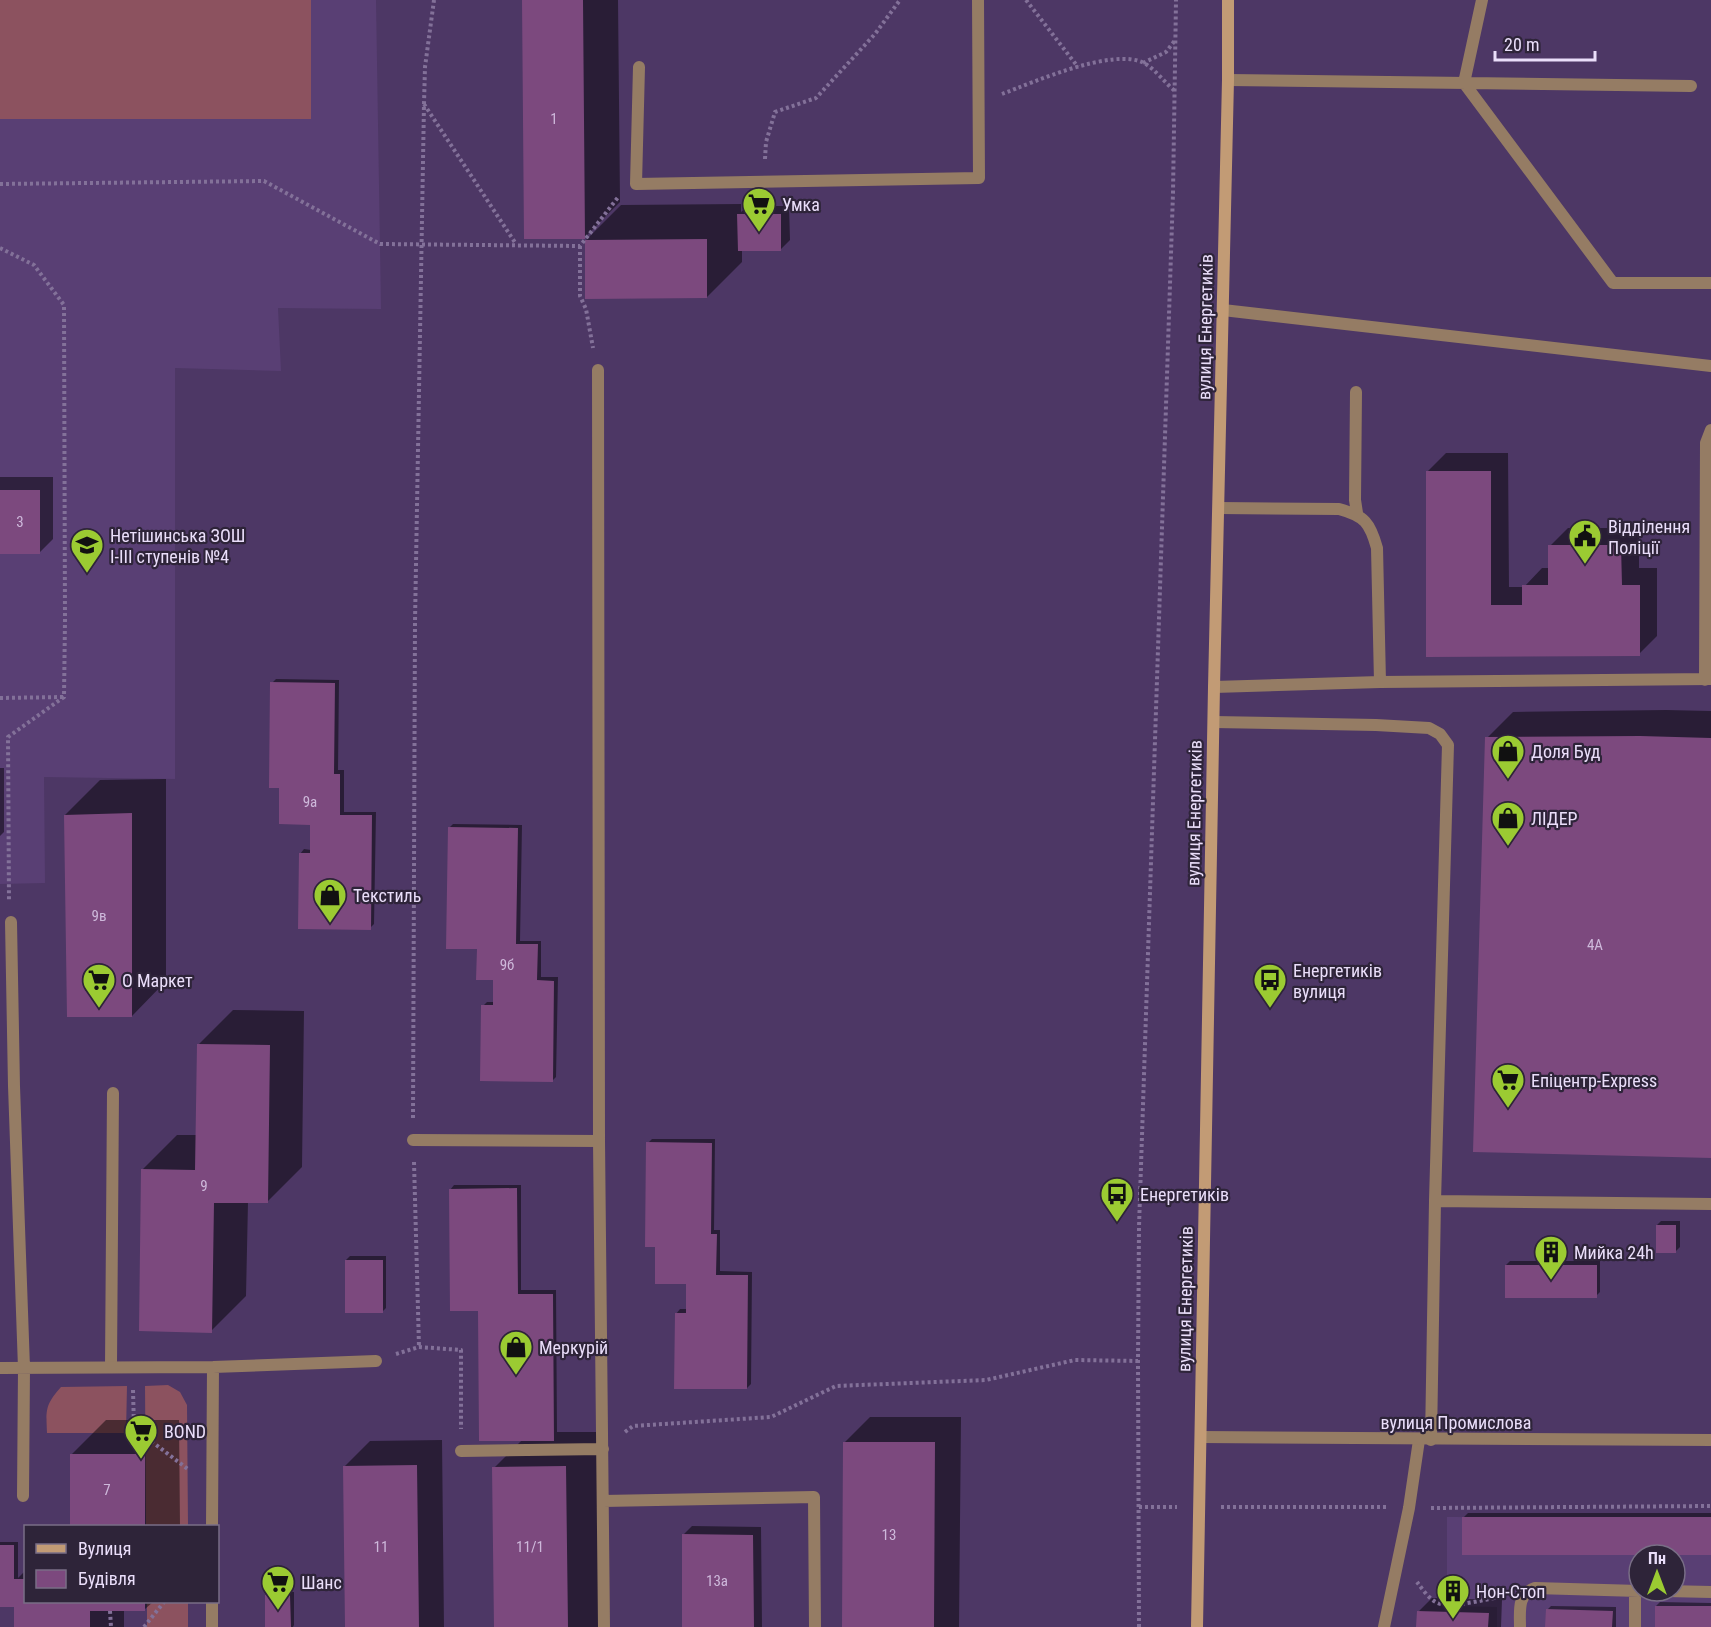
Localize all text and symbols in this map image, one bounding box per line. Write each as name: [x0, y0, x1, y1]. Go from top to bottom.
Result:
scale bar: [1495, 24, 1596, 62]
text: 20 m: [1504, 34, 1539, 55]
house number: 1: [550, 110, 558, 128]
supermarket icon: Умка: [741, 186, 777, 233]
place label: Умка: [782, 194, 820, 215]
street label: вулиця Енергетиків: [1193, 254, 1217, 400]
house number: 3: [16, 513, 24, 531]
place label: Відділення Поліції: [1608, 516, 1690, 558]
public building icon: Відділення Поліції: [1567, 518, 1603, 565]
place label: Нетішинська ЗОШ І-ІІІ ступенів №4: [110, 525, 245, 567]
school or university icon: Нетішинська ЗОШ І-ІІІ ступенів №4: [69, 527, 105, 574]
shop icon: Доля Буд: [1490, 733, 1526, 780]
street label: вулиця Енергетиків: [1182, 740, 1206, 886]
place label: Доля Буд: [1531, 741, 1601, 762]
house number: 9а: [303, 793, 317, 811]
shop icon: ЛІДЕР: [1490, 800, 1526, 847]
place label: ЛІДЕР: [1531, 808, 1578, 829]
shop icon: Текстиль: [312, 877, 348, 924]
place label: Текстиль: [353, 885, 421, 906]
house number: 9в: [92, 907, 106, 925]
house number: 4А: [1587, 936, 1603, 954]
house number: 9б: [500, 956, 514, 974]
place label: Енергетиків вулиця: [1293, 960, 1382, 1002]
supermarket icon: О Маркет: [81, 962, 117, 1009]
bus stop icon: Енергетиків вулиця: [1252, 962, 1288, 1009]
place label: О Маркет: [122, 970, 193, 991]
supermarket icon: Епіцентр-Express: [1490, 1062, 1526, 1109]
place label: Епіцентр-Express: [1531, 1070, 1657, 1091]
bus stop icon: Енергетиків: [1099, 1176, 1135, 1223]
house number: 9: [200, 1177, 208, 1195]
place label: Енергетиків: [1140, 1184, 1229, 1205]
street label: вулиця Енергетиків: [1173, 1226, 1197, 1372]
building icon: Мийка 24һ: [1533, 1234, 1569, 1281]
place label: Мийка 24һ: [1574, 1242, 1654, 1263]
shop icon: Меркурій: [498, 1329, 534, 1376]
place label: Меркурій: [539, 1337, 608, 1358]
street label: вулиця Промислова: [1381, 1412, 1531, 1433]
supermarket icon: BOND: [123, 1413, 159, 1460]
place label: BOND: [164, 1421, 206, 1442]
house number: 7: [103, 1481, 111, 1499]
legend: [24, 1525, 219, 1603]
house number: 13: [882, 1526, 896, 1544]
text: Вулиця: [78, 1538, 132, 1559]
house number: 11: [374, 1538, 388, 1556]
house number: 11/1: [516, 1538, 544, 1556]
north arrow: [1627, 1543, 1687, 1603]
text: Пн: [1648, 1549, 1666, 1568]
supermarket icon: Шанс: [260, 1564, 296, 1611]
text: Будівля: [78, 1568, 136, 1589]
place label: Шанс: [301, 1572, 342, 1593]
house number: 13а: [706, 1572, 728, 1590]
building icon: Нон-Стоп: [1435, 1573, 1471, 1620]
place label: Нон-Стоп: [1476, 1581, 1546, 1602]

